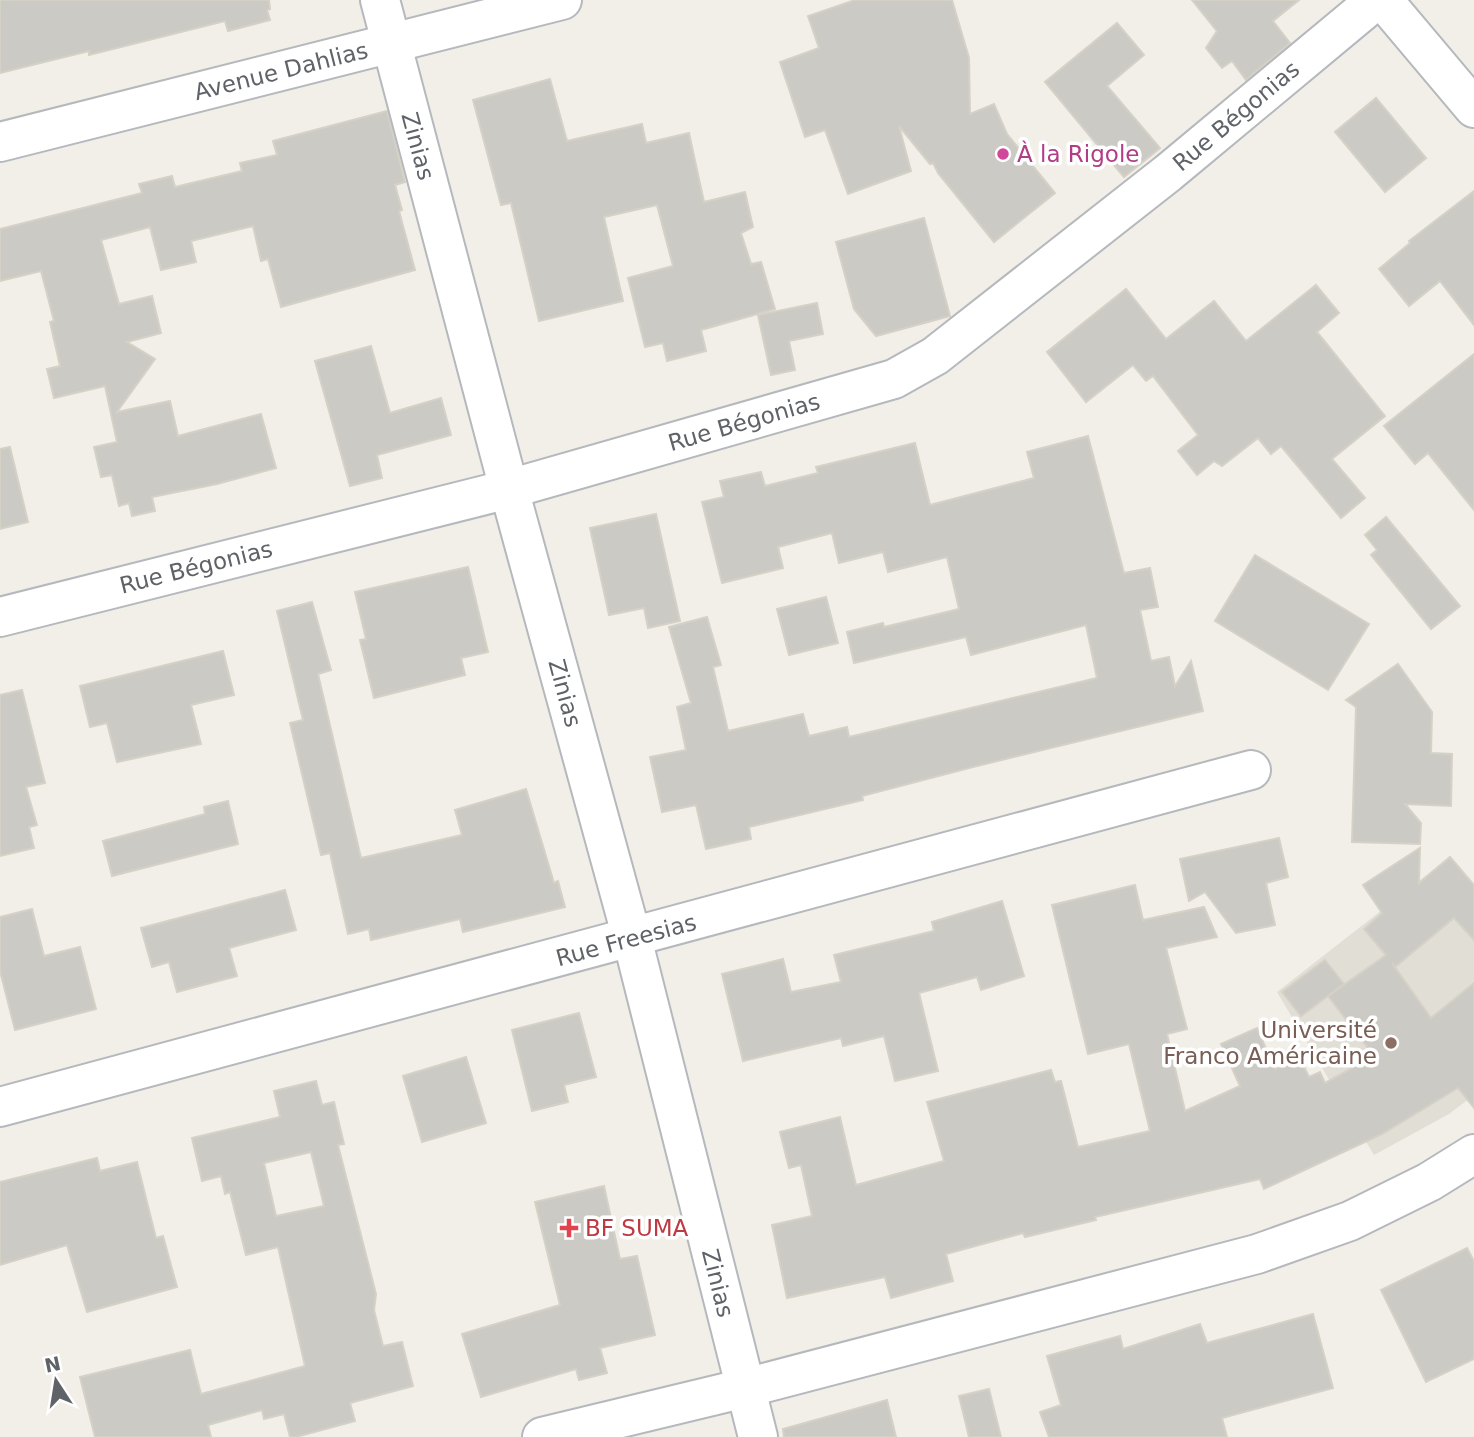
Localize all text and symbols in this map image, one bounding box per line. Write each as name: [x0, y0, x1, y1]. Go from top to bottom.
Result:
street label: Avenue Dahlias: [191, 37, 371, 105]
street label: Rue Bégonias: [1168, 56, 1304, 176]
street label: Zinias: [396, 109, 440, 183]
place label: À la Rigole: [1017, 140, 1139, 167]
marker: À la Rigole: [995, 146, 1011, 162]
street label: Rue Bégonias: [665, 388, 823, 456]
street label: Rue Bégonias: [117, 535, 275, 599]
street label: Zinias: [543, 656, 587, 730]
street label: Rue Freesias: [553, 909, 699, 971]
place label: Université Franco Américaine: [1163, 1017, 1377, 1069]
marker: Université Franco Américaine: [1383, 1035, 1399, 1051]
place label: BF SUMA: [585, 1215, 689, 1241]
marker: BF SUMA: [559, 1218, 579, 1238]
street label: Zinias: [697, 1246, 739, 1320]
north arrow: [21, 1346, 91, 1416]
text: N: [42, 1352, 63, 1377]

